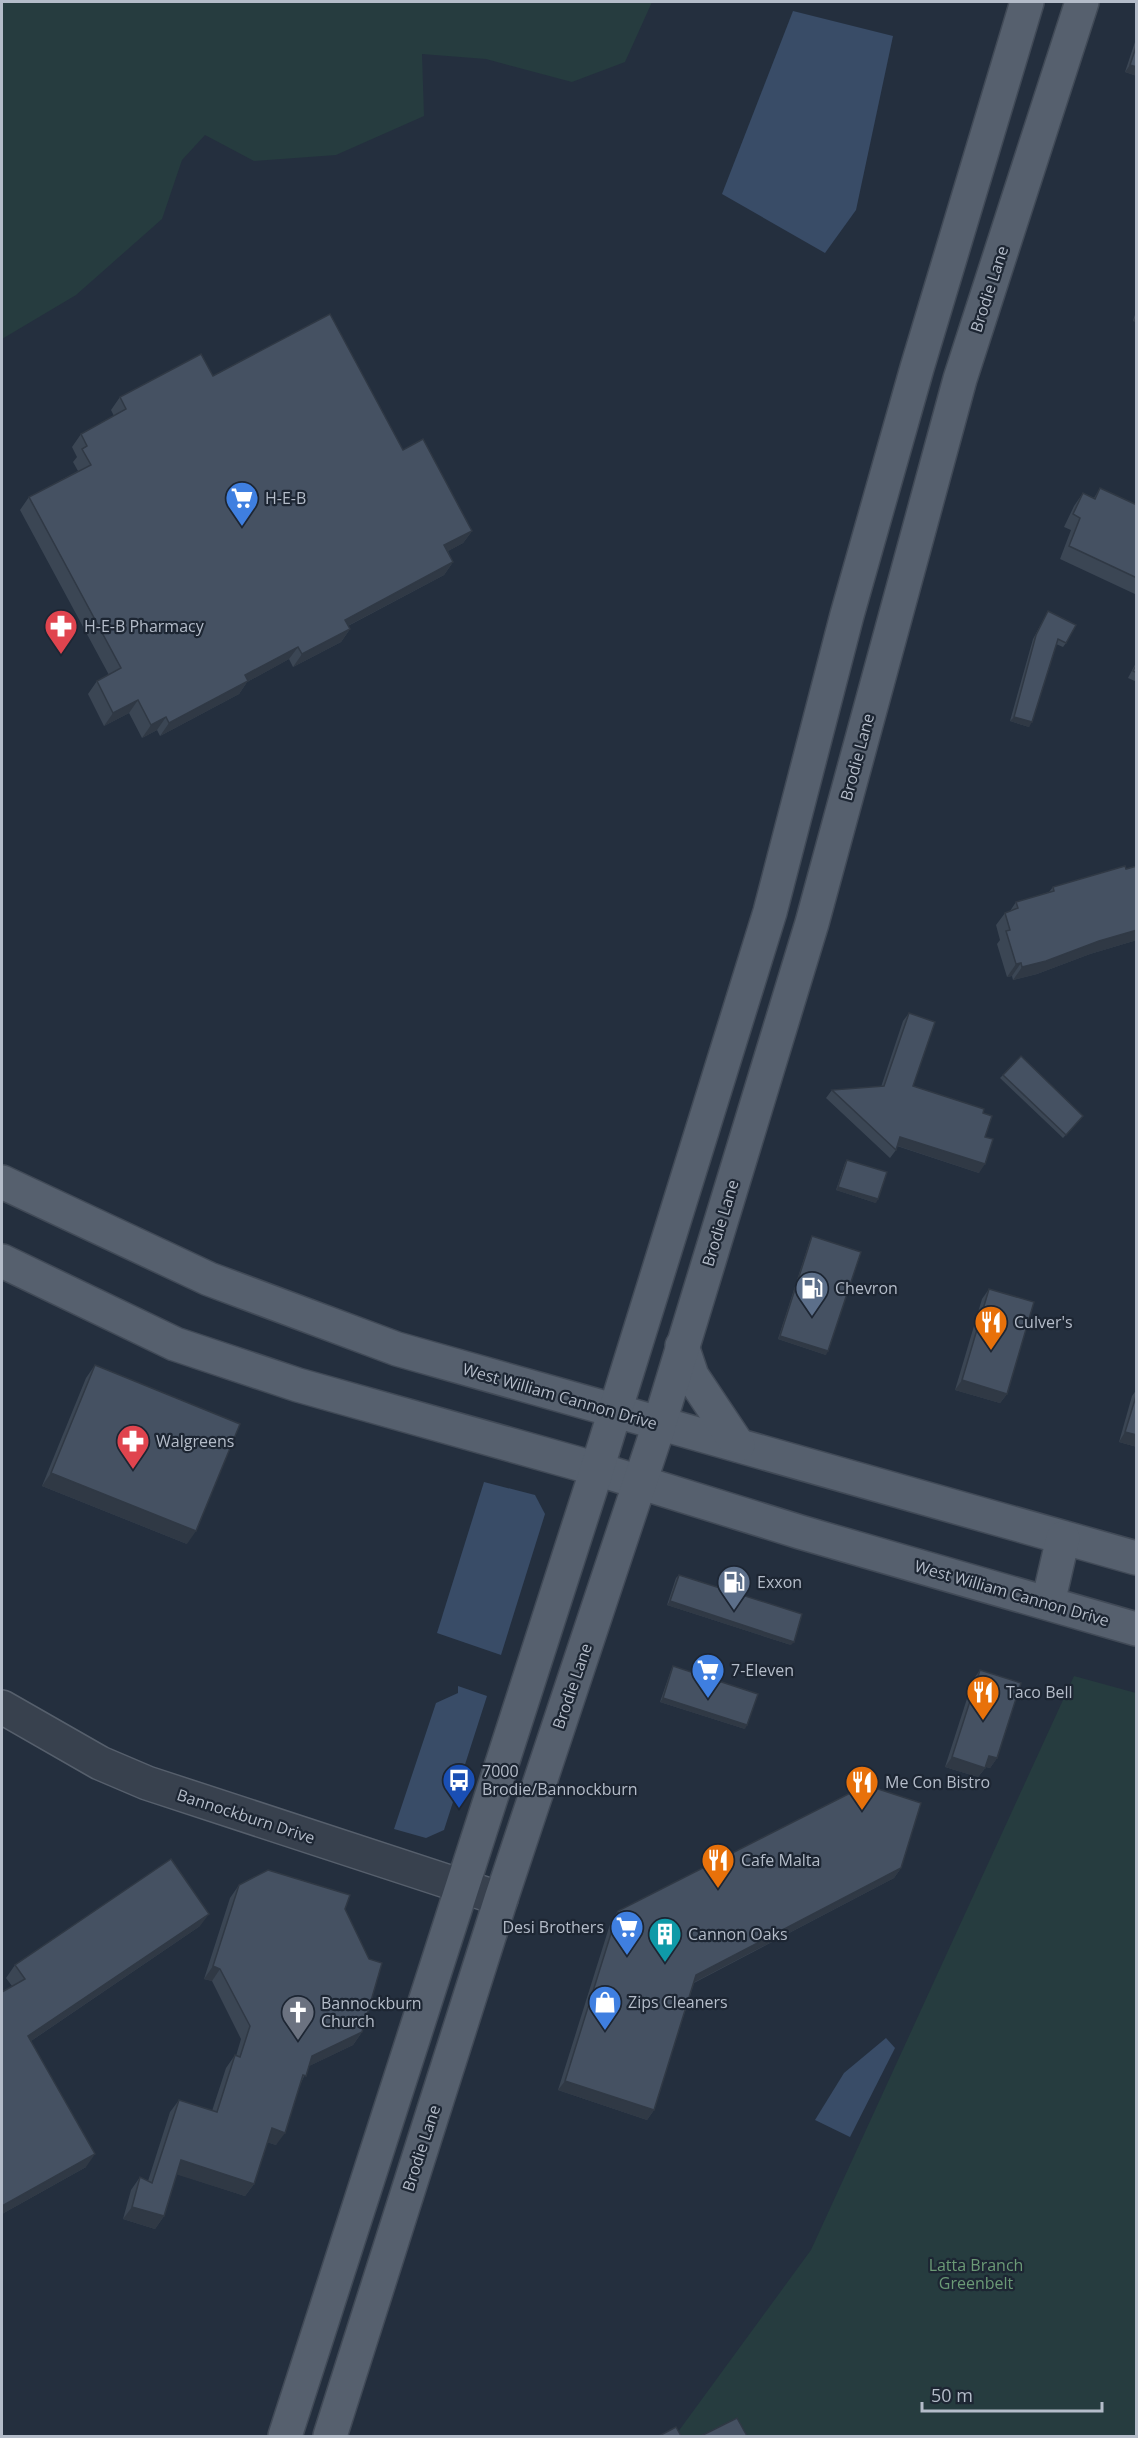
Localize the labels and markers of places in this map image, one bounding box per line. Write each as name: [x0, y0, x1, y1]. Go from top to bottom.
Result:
supermarket icon: H-E-B: [224, 480, 260, 527]
place label: H-E-B: [265, 487, 306, 509]
pharmacy icon: H-E-B Pharmacy: [43, 608, 79, 655]
place label: H-E-B Pharmacy: [84, 615, 205, 637]
fuel station icon: Chevron: [794, 1270, 830, 1317]
place label: Chevron: [835, 1277, 898, 1299]
restaurant icon: Culver's: [973, 1304, 1009, 1351]
place label: Culver's: [1014, 1311, 1073, 1333]
pharmacy icon: Walgreens: [115, 1423, 151, 1470]
place label: Walgreens: [156, 1430, 234, 1452]
fuel station icon: Exxon: [716, 1564, 752, 1611]
place label: Exxon: [757, 1571, 802, 1593]
supermarket icon: 7-Eleven: [690, 1652, 726, 1699]
place label: 7-Eleven: [731, 1659, 794, 1681]
restaurant icon: Taco Bell: [965, 1674, 1001, 1721]
place label: Taco Bell: [1006, 1681, 1073, 1703]
place label: 7000 Brodie/Bannockburn: [482, 1760, 638, 1800]
bus stop icon: 7000 Brodie/Bannockburn: [441, 1762, 477, 1809]
restaurant icon: Me Con Bistro: [844, 1764, 880, 1811]
place label: Me Con Bistro: [885, 1771, 990, 1793]
restaurant icon: Cafe Malta: [700, 1842, 736, 1889]
place label: Cafe Malta: [741, 1849, 820, 1871]
supermarket icon: Desi Brothers: [609, 1909, 645, 1956]
place label: Desi Brothers: [502, 1916, 604, 1938]
building icon: Cannon Oaks: [647, 1916, 683, 1963]
place label: Cannon Oaks: [688, 1923, 788, 1945]
shop icon: Zips Cleaners: [587, 1984, 623, 2031]
place label: Zips Cleaners: [628, 1991, 728, 2013]
place label: Bannockburn Church: [321, 1992, 422, 2032]
church icon: Bannockburn Church: [280, 1994, 316, 2041]

